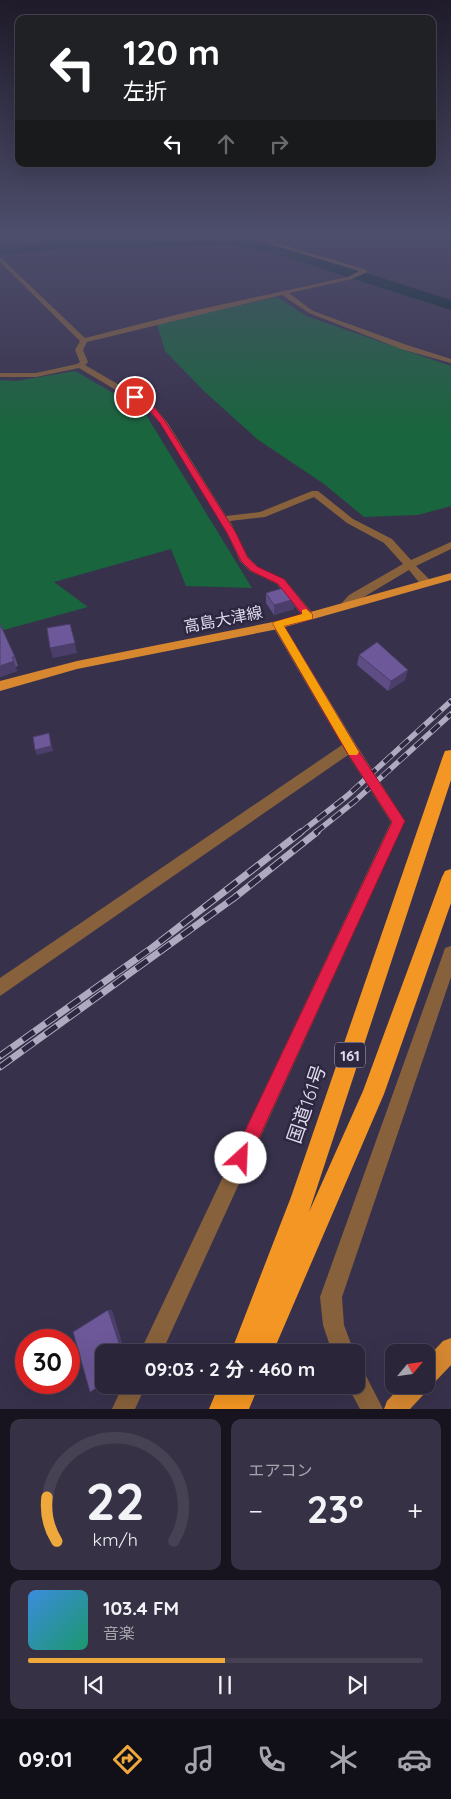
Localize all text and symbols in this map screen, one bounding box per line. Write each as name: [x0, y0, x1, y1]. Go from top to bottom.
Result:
text: 120 m: [123, 30, 220, 74]
icon: left: [40, 35, 105, 100]
text: 左折: [123, 77, 167, 105]
icon: left: [159, 130, 187, 158]
icon: ahead: [212, 130, 240, 158]
icon: right: [265, 130, 293, 158]
pin: [114, 376, 156, 418]
icon: arrive: [121, 383, 149, 411]
street label: 高島大津線: [182, 602, 264, 636]
road number: 161: [335, 1042, 365, 1068]
street label: 国道161号: [281, 1062, 331, 1146]
position arrow: [214, 1131, 266, 1183]
speed limit sign: 30: [15, 1329, 80, 1394]
north arrow: [385, 1344, 435, 1394]
map controls: [385, 1344, 435, 1394]
text: 09:03 · 2 分 · 460 m: [145, 1357, 315, 1381]
text: エアコン: [249, 1460, 313, 1480]
text: 22: [86, 1468, 145, 1533]
text: 23°: [307, 1485, 364, 1533]
text: −: [249, 1493, 263, 1528]
text: +: [407, 1493, 423, 1528]
text: km/h: [93, 1528, 138, 1550]
text: 103.4 FM: [103, 1596, 179, 1620]
text: 音楽: [103, 1623, 135, 1643]
icon: previous: [80, 1671, 108, 1699]
icon: pause: [211, 1671, 239, 1699]
icon: next: [343, 1671, 371, 1699]
icon: directions: [110, 1742, 145, 1777]
icon: music: [182, 1742, 217, 1777]
icon: phone: [254, 1742, 289, 1777]
icon: climate: [326, 1742, 361, 1777]
icon: car: [397, 1742, 432, 1777]
text: 09:01: [18, 1745, 73, 1773]

